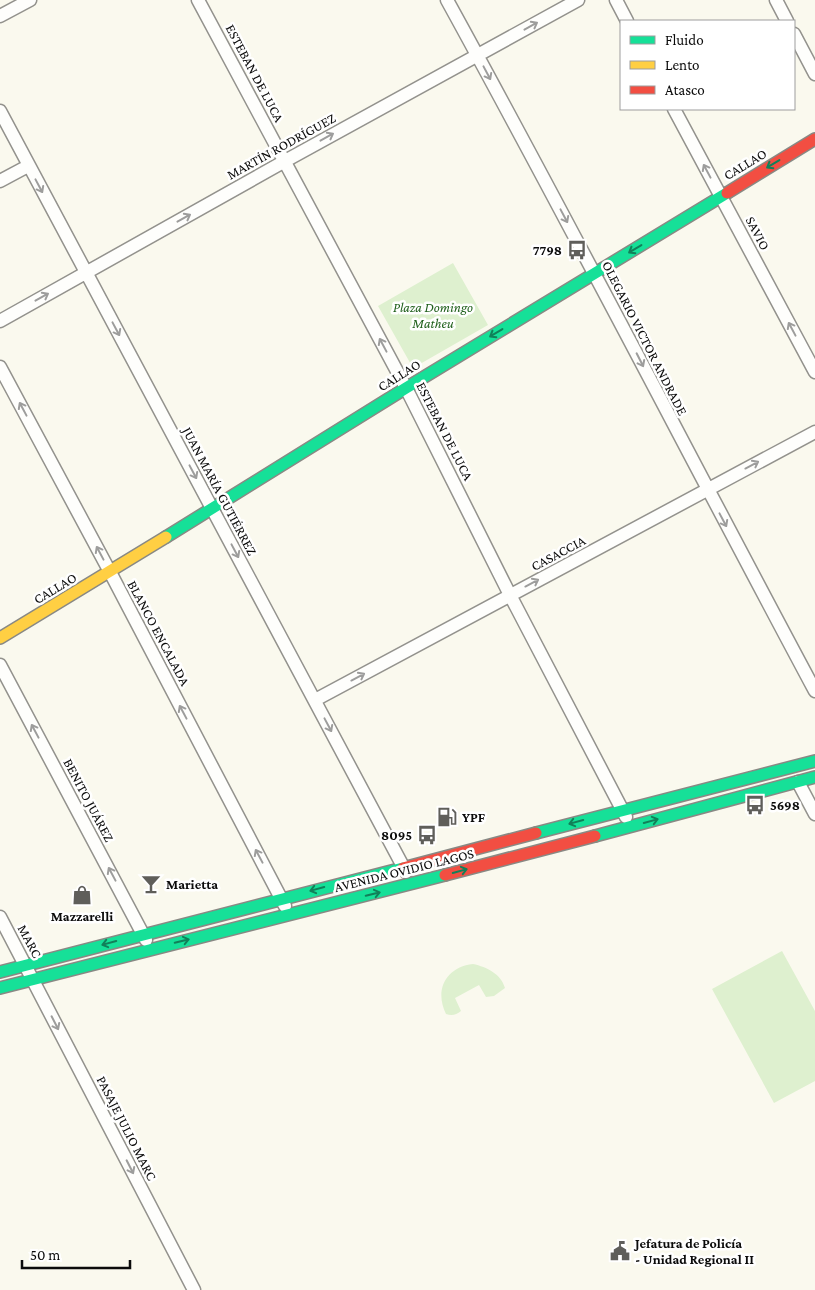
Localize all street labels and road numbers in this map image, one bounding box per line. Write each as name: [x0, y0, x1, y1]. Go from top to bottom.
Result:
street label: ESTEBAN DE LUCA: [223, 21, 288, 125]
street label: MARTÍN RODRÍGUEZ: [224, 109, 338, 183]
street label: CALLAO: [721, 145, 769, 183]
street label: SAVIO: [743, 213, 773, 253]
street label: OLEGARIO VICTOR ANDRADE: [599, 258, 691, 418]
street label: CALLAO: [375, 356, 423, 394]
street label: ESTEBAN DE LUCA: [413, 379, 477, 483]
street label: JUAN MARÍA GUTIÉRREZ: [178, 422, 261, 558]
street label: CASACCIA: [528, 532, 588, 574]
street label: CALLAO: [31, 569, 79, 607]
street label: BLANCO ENCALADA: [124, 578, 194, 688]
street label: BENITO JUÁREZ: [60, 756, 118, 844]
street label: AVENIDA OVIDIO LAGOS: [333, 845, 476, 895]
street label: MARC: [15, 922, 45, 960]
street label: PASAJE JULIO MARC: [94, 1073, 160, 1183]

